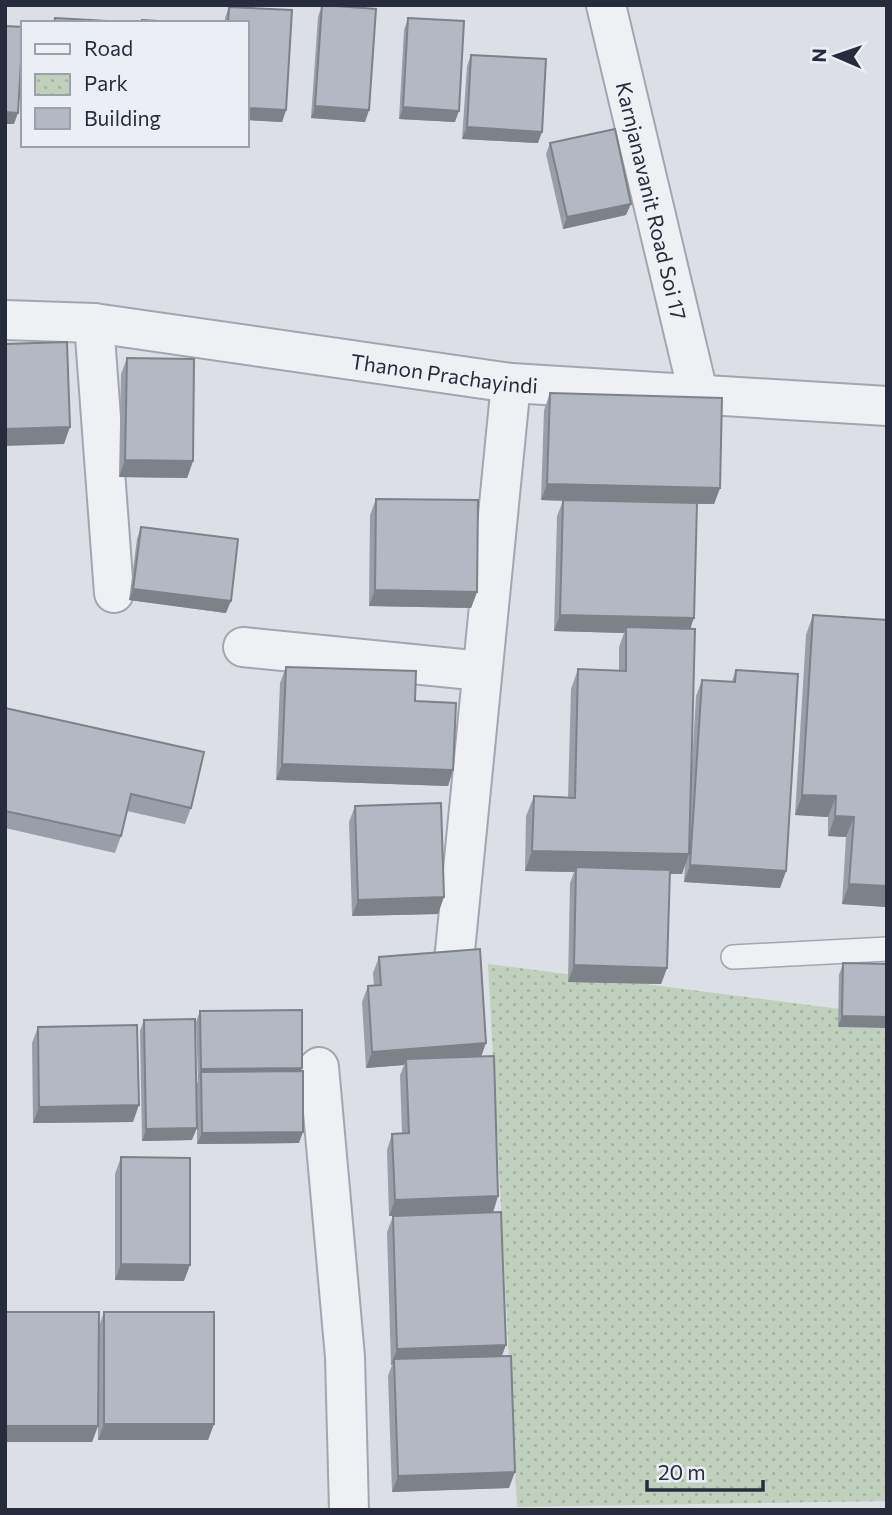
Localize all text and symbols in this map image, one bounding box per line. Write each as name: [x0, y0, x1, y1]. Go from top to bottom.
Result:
legend: [21, 21, 248, 147]
north arrow: [801, 21, 871, 91]
text: Road: [84, 35, 133, 60]
text: N: [807, 48, 830, 63]
text: Park: [84, 70, 128, 95]
street label: Karnjanavanit Road Soi 17: [612, 79, 693, 322]
text: Building: [84, 105, 161, 130]
street label: Thanon Prachayindi: [349, 348, 539, 397]
scale bar: [647, 1448, 762, 1492]
text: 20 m: [658, 1459, 706, 1484]

